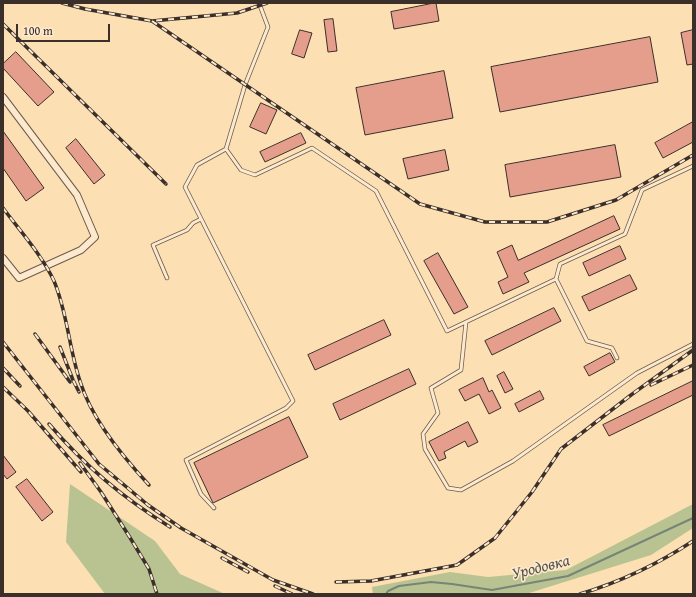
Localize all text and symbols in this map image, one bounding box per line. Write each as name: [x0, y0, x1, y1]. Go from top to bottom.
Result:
scale bar: [18, 16, 112, 42]
text: 100 m: [23, 22, 53, 39]
water label: Уродовка: [510, 552, 572, 584]

